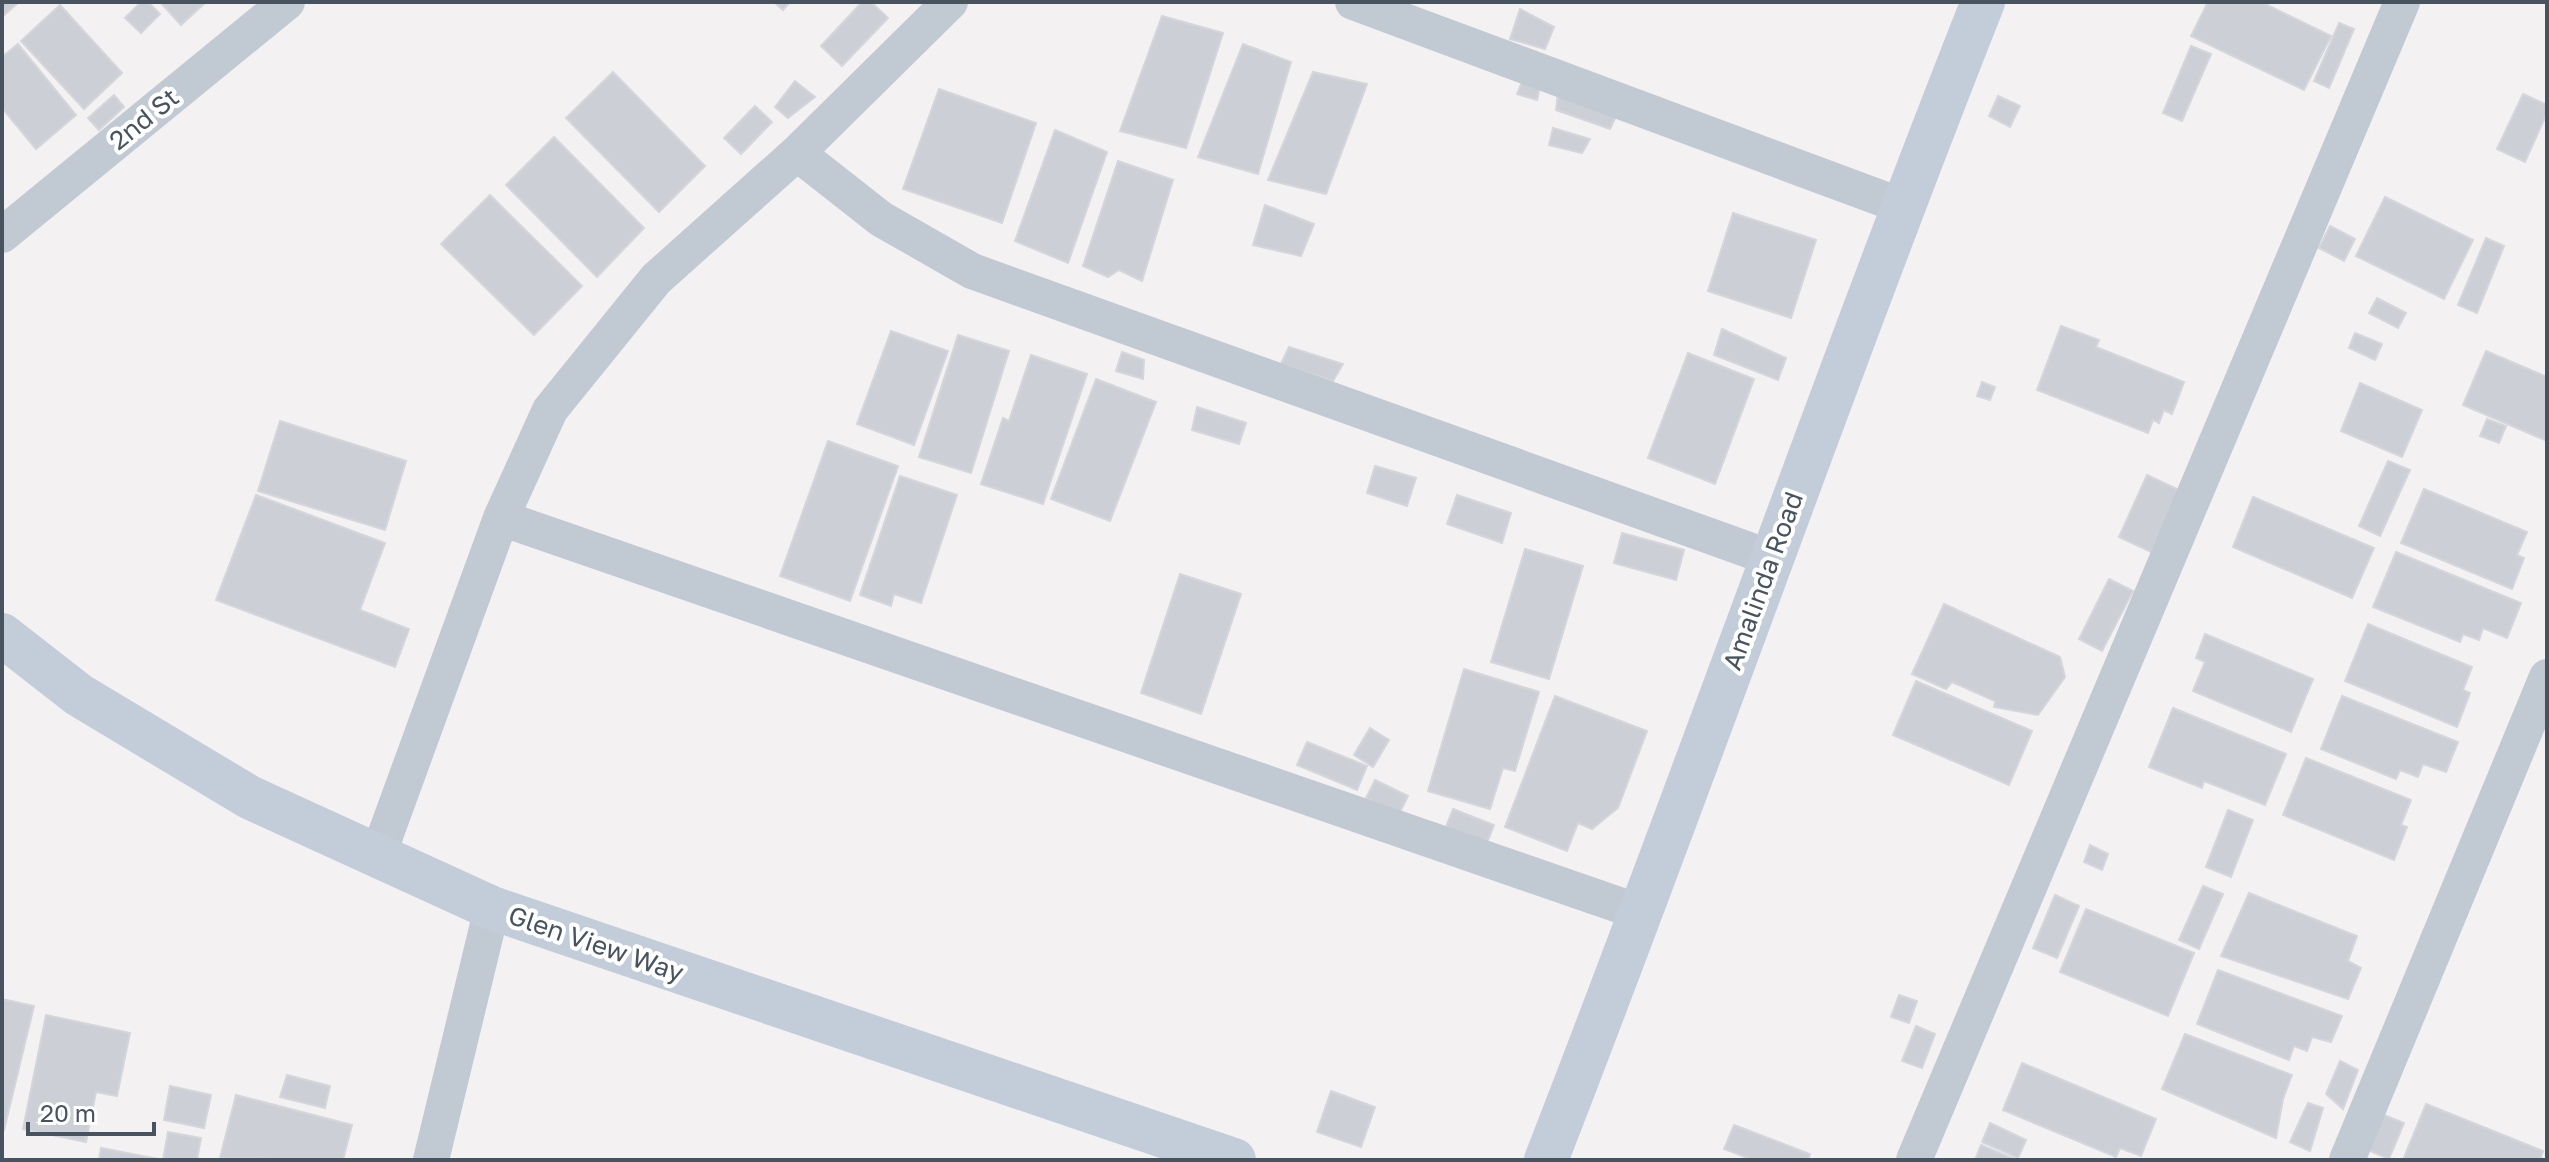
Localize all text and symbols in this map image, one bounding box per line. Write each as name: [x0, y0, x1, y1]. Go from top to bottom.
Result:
street label: 2nd St: [103, 81, 185, 156]
street label: Amalinda Road: [1716, 488, 1809, 674]
street label: Glen View Way: [504, 899, 688, 988]
scale bar: [28, 1086, 154, 1136]
text: 20 m: [40, 1098, 96, 1127]

